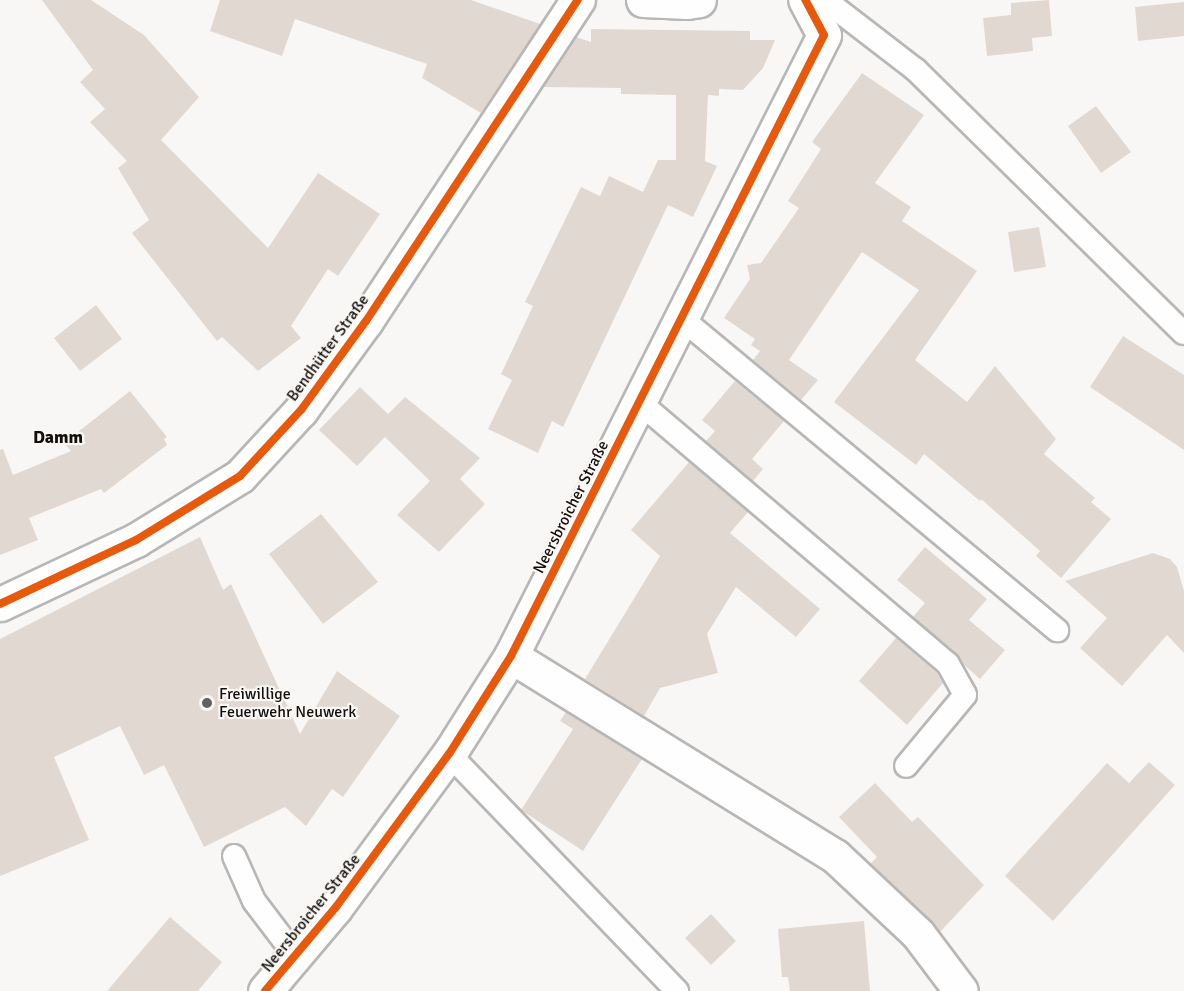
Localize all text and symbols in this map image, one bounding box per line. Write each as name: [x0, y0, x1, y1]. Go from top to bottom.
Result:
street label: Bendhütter Straße: [283, 291, 373, 405]
district label: Damm: [33, 426, 83, 448]
street label: Neersbroicher Straße: [529, 437, 613, 577]
place label: Freiwillige Feuerwehr Neuwerk: [219, 684, 356, 722]
marker: Freiwillige Feuerwehr Neuwerk: [200, 696, 214, 710]
street label: Neersbroicher Straße: [257, 850, 365, 976]

